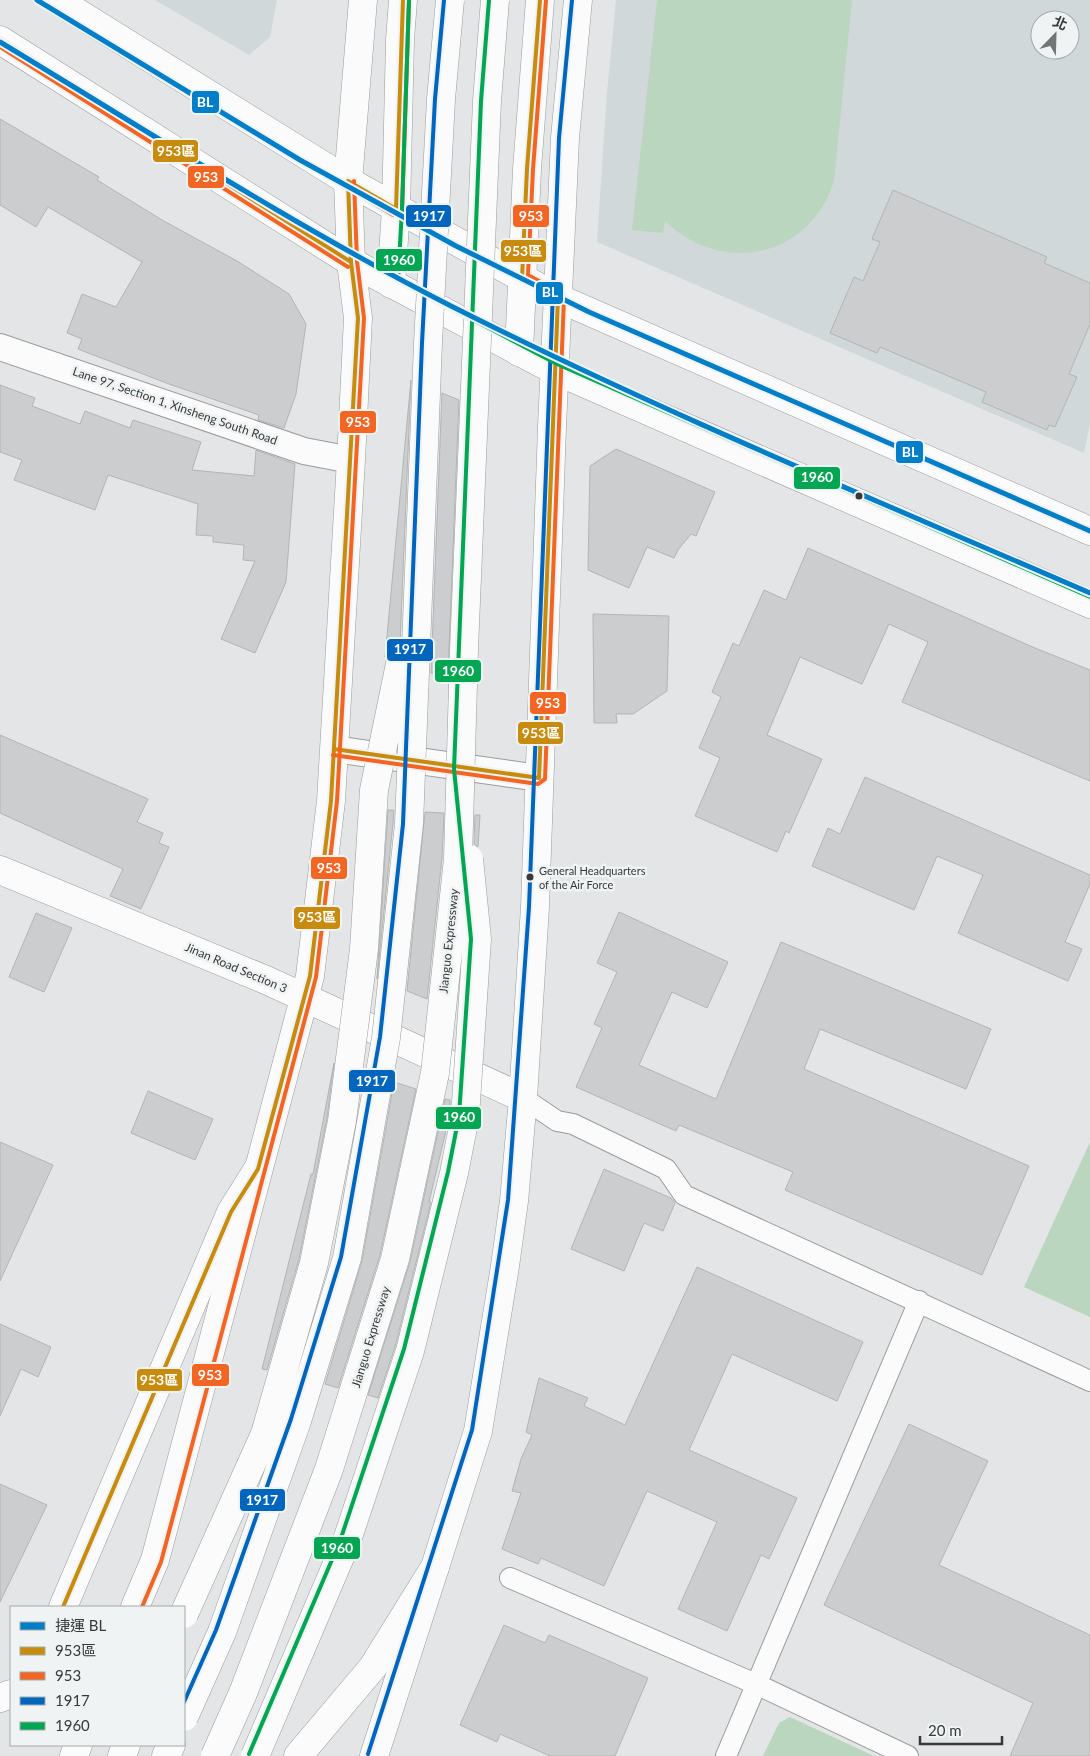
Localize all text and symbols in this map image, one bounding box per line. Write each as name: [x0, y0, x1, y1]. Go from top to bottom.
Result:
north arrow: [1030, 10, 1080, 60]
text: 北: [1051, 12, 1070, 33]
line badge: BL: [191, 90, 220, 114]
text: BL: [197, 93, 214, 110]
line badge: 953區: [152, 139, 199, 163]
text: 953區: [157, 142, 195, 159]
line badge: 953: [187, 165, 225, 189]
text: 953: [194, 168, 218, 185]
line badge: 1917: [405, 204, 452, 228]
line badge: 953: [512, 204, 550, 228]
text: 1917: [413, 207, 445, 224]
text: 953: [519, 207, 543, 224]
line badge: 953區: [500, 239, 547, 263]
text: 953區: [504, 242, 542, 259]
line badge: 1960: [375, 248, 423, 272]
text: 1960: [383, 251, 415, 268]
line badge: BL: [535, 281, 564, 305]
text: BL: [542, 283, 559, 300]
street label: Lane 97, Section 1, Xinsheng South Road: [71, 363, 279, 448]
line badge: 953: [339, 410, 377, 434]
text: 953: [346, 413, 370, 430]
line badge: BL: [895, 440, 924, 464]
text: BL: [902, 443, 919, 460]
line badge: 1960: [793, 466, 841, 490]
text: 1960: [801, 468, 833, 485]
unlabelled marker: [854, 491, 864, 501]
line badge: 1917: [386, 638, 434, 662]
text: 1917: [394, 640, 426, 657]
line badge: 1960: [434, 659, 482, 683]
text: 1960: [442, 662, 474, 679]
line badge: 953: [529, 691, 567, 715]
text: 953: [536, 694, 560, 711]
line badge: 953區: [517, 721, 564, 745]
text: 953區: [522, 724, 560, 741]
line badge: 953: [310, 856, 348, 880]
text: 953: [317, 859, 341, 876]
place label: General Headquarters of the Air Force: [539, 864, 646, 891]
marker: General Headquarters of the Air Force: [525, 872, 535, 882]
street label: Jianguo Expressway: [436, 887, 462, 994]
line badge: 953區: [293, 906, 341, 930]
text: 953區: [298, 908, 336, 925]
street label: Jinan Road Section 3: [183, 939, 290, 996]
line badge: 1917: [348, 1069, 396, 1093]
text: 1917: [356, 1072, 388, 1089]
line badge: 1960: [435, 1106, 482, 1130]
text: 1960: [443, 1108, 475, 1125]
street label: Jianguo Expressway: [348, 1284, 393, 1389]
line badge: 953: [191, 1363, 230, 1387]
text: 953: [198, 1366, 222, 1383]
line badge: 953區: [136, 1368, 183, 1392]
text: 953區: [140, 1371, 178, 1388]
line badge: 1917: [239, 1488, 286, 1512]
text: 1917: [246, 1491, 278, 1508]
line badge: 1960: [313, 1536, 361, 1560]
text: 1960: [321, 1539, 353, 1556]
legend: [10, 1606, 185, 1746]
text: 捷運 BL: [55, 1616, 107, 1634]
text: 953區: [55, 1641, 96, 1659]
text: 953: [55, 1666, 81, 1684]
text: 1917: [55, 1691, 90, 1709]
scale bar: [920, 1714, 1002, 1746]
text: 1960: [55, 1716, 90, 1734]
text: 20 m: [928, 1721, 962, 1739]

